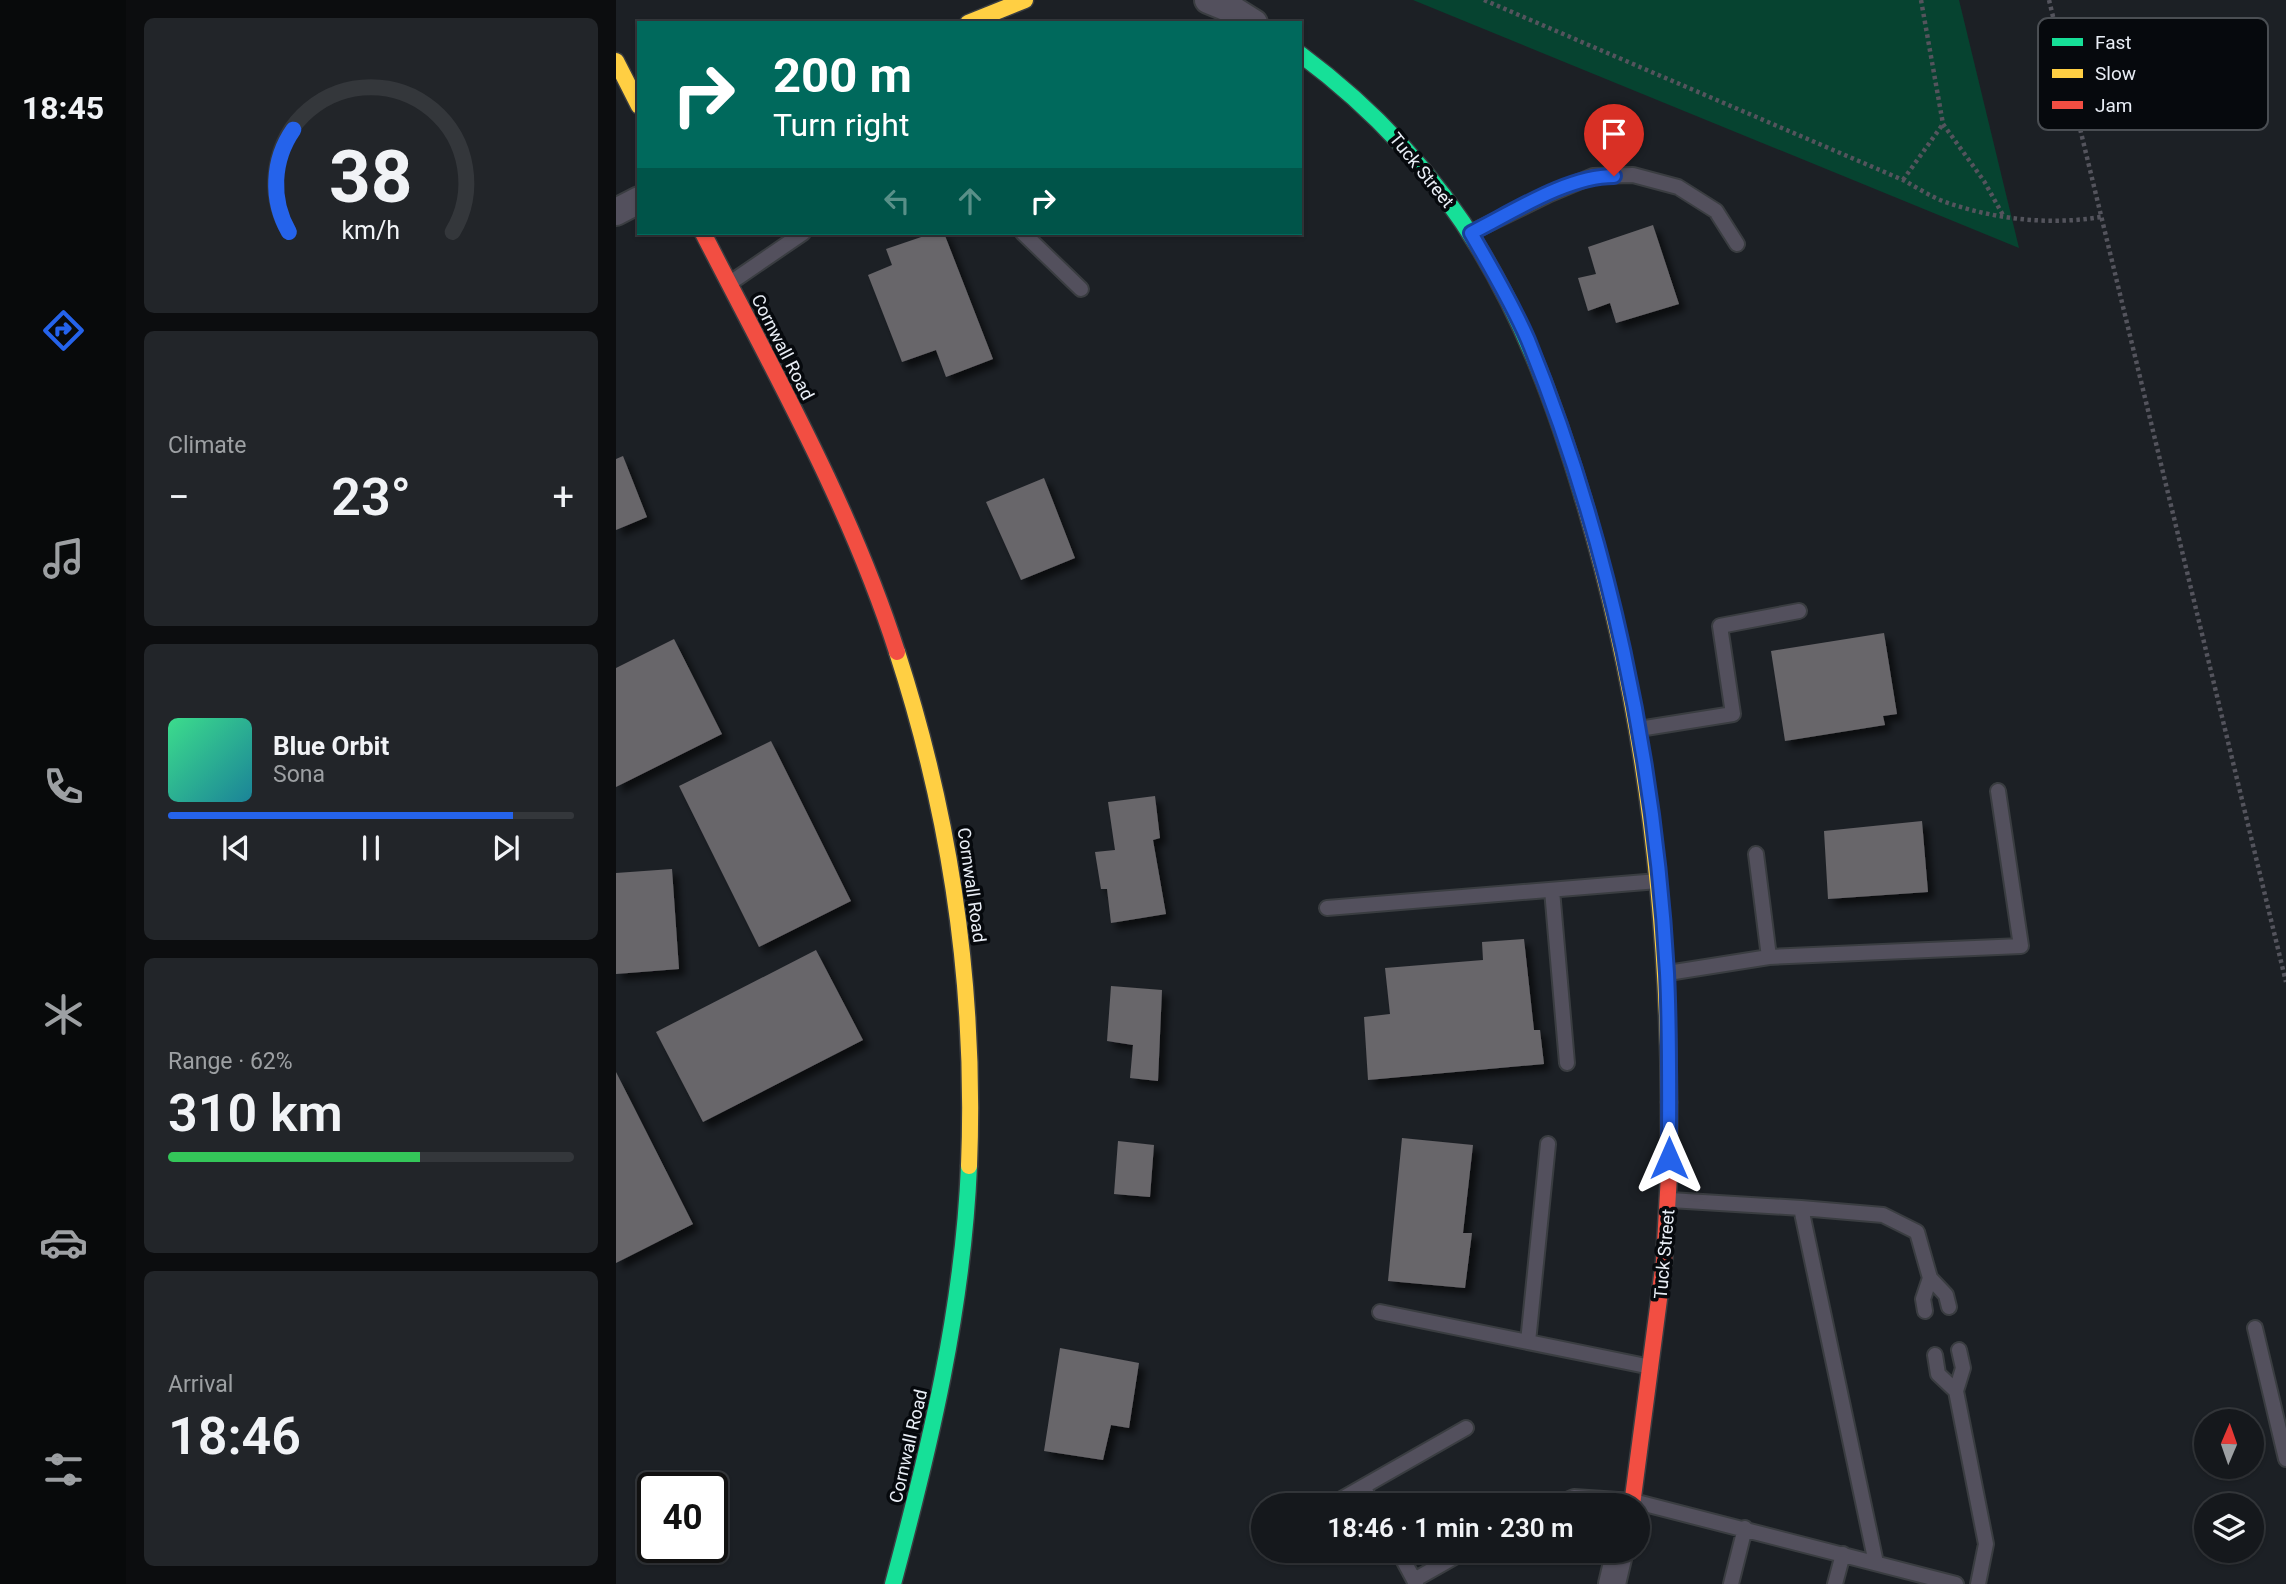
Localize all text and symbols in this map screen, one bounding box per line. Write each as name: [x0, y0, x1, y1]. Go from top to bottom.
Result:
legend: [2038, 18, 2268, 130]
text: Fast: [2095, 31, 2132, 54]
text: 200 m: [773, 47, 912, 104]
icon: right: [658, 49, 749, 140]
text: Slow: [2095, 62, 2136, 85]
text: 18:45: [22, 89, 104, 127]
text: Jam: [2095, 94, 2132, 117]
pin: [1584, 104, 1644, 176]
text: Turn right: [773, 106, 909, 144]
icon: arrive: [1595, 115, 1633, 153]
street label: Tuck Street: [1385, 128, 1459, 212]
text: 38: [329, 134, 413, 220]
icon: left: [878, 182, 916, 220]
icon: ahead: [951, 182, 989, 220]
icon: right: [1024, 182, 1062, 220]
text: km/h: [342, 215, 400, 244]
street label: Cornwall Road: [747, 291, 819, 403]
icon: directions: [39, 306, 88, 355]
text: Climate: [168, 432, 247, 459]
text: 23°: [331, 467, 411, 528]
text: −: [168, 475, 190, 519]
text: +: [552, 475, 574, 519]
icon: music: [39, 534, 88, 583]
text: Blue Orbit: [273, 731, 389, 761]
text: Sona: [273, 761, 325, 788]
icon: phone: [39, 762, 88, 811]
street label: Cornwall Road: [954, 826, 990, 944]
icon: previous: [217, 829, 255, 867]
icon: pause: [352, 829, 390, 867]
icon: next: [487, 829, 525, 867]
icon: climate: [39, 990, 88, 1039]
text: Range · 62%: [168, 1048, 293, 1075]
text: 310 km: [168, 1083, 343, 1144]
position arrow: [1632, 1121, 1706, 1195]
street label: Tuck Street: [1650, 1208, 1678, 1300]
icon: car: [39, 1218, 88, 1267]
text: Arrival: [168, 1371, 233, 1398]
street label: Cornwall Road: [885, 1387, 931, 1505]
text: 18:46: [168, 1406, 301, 1467]
north arrow: [2194, 1409, 2264, 1479]
map controls: [2194, 1409, 2264, 1563]
icon: filters: [39, 1445, 88, 1494]
speed limit sign: 40: [637, 1472, 728, 1563]
button: layers: [2194, 1493, 2264, 1563]
text: 18:46 · 1 min · 230 m: [1327, 1513, 1574, 1543]

